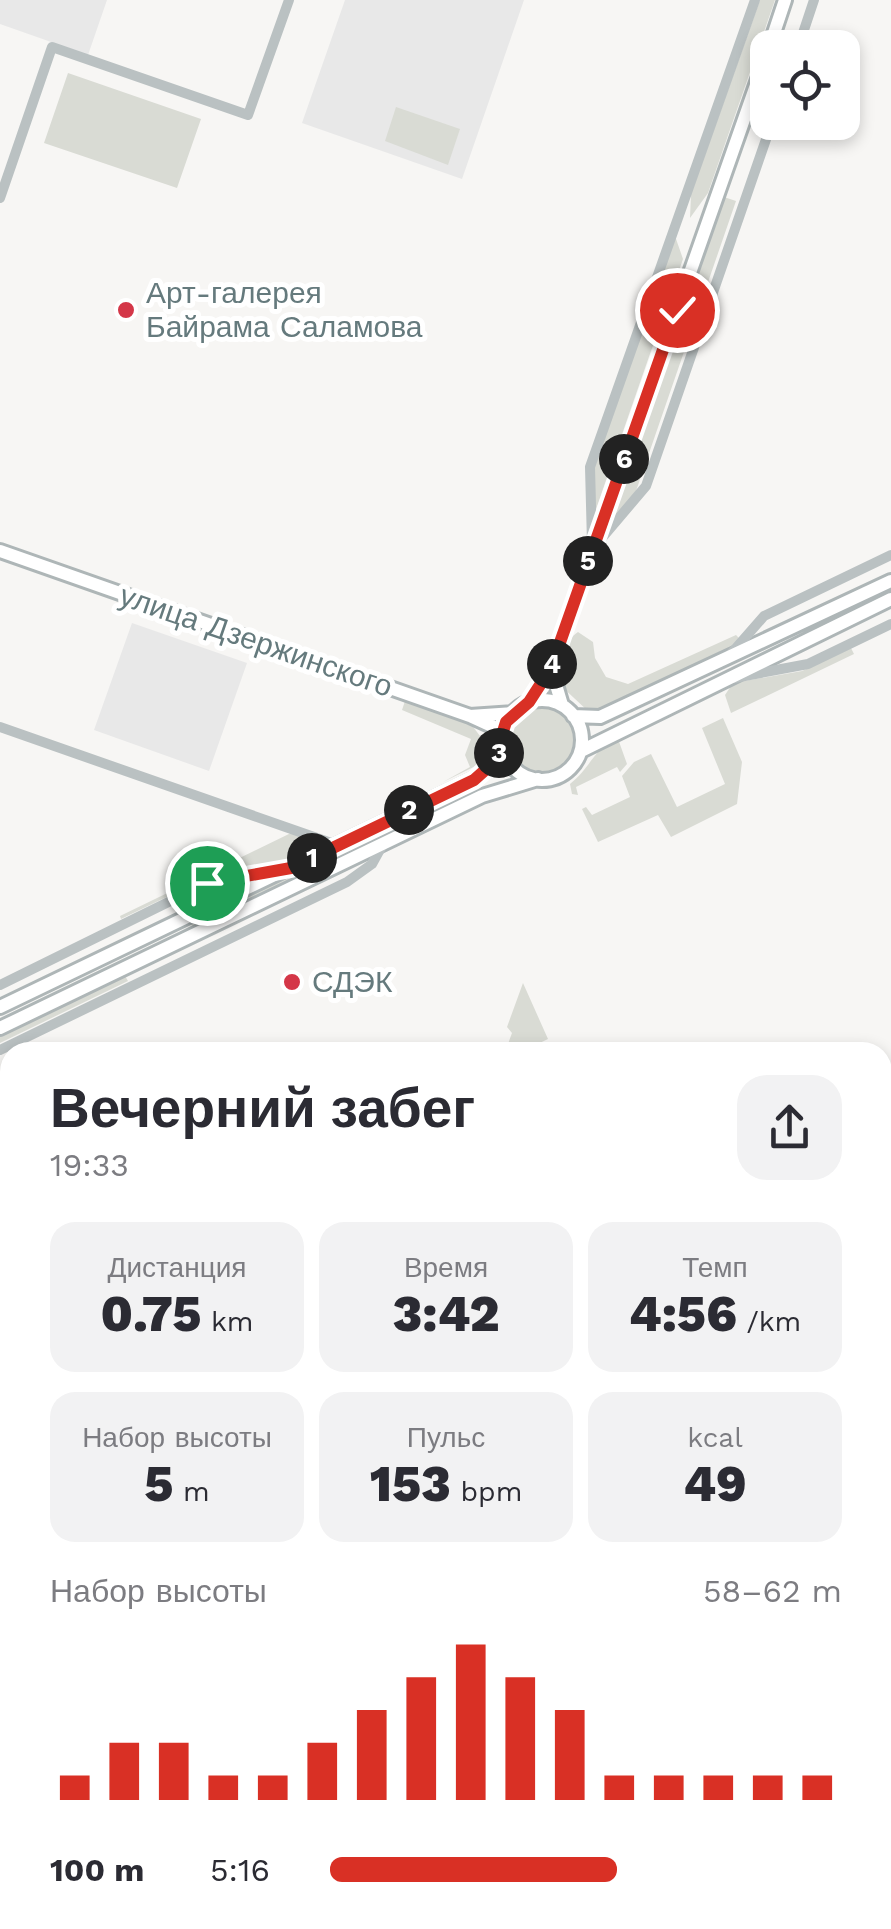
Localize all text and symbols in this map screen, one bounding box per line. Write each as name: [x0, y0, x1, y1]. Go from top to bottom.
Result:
map controls: [750, 30, 860, 140]
button: locate: [750, 30, 860, 140]
pin: [635, 268, 720, 353]
place label: Арт-галерея Байрама Саламова: [146, 275, 423, 344]
icon: check: [650, 283, 705, 338]
marker: Арт-галерея Байрама Саламова: [115, 299, 137, 321]
pin: 6: [599, 434, 649, 484]
text: 6: [615, 442, 633, 475]
pin: 5: [563, 536, 613, 586]
text: 5: [580, 544, 596, 577]
street label: улица Дзержинского: [115, 577, 397, 704]
pin: 4: [527, 639, 577, 689]
text: 4: [543, 647, 561, 680]
pin: 3: [474, 728, 524, 778]
text: 3: [491, 736, 507, 769]
pin: 2: [384, 785, 434, 835]
text: 2: [401, 793, 417, 826]
pin: 1: [287, 833, 337, 883]
pin: [165, 841, 250, 926]
text: 1: [306, 841, 318, 874]
icon: arrive: [180, 856, 235, 911]
place label: СДЭК: [312, 964, 393, 999]
marker: СДЭК: [281, 971, 303, 993]
button: share: [737, 1075, 842, 1180]
text: Вечерний забег: [50, 1076, 475, 1140]
text: 19:33: [50, 1146, 129, 1184]
text: Дистанция: [108, 1251, 247, 1284]
text: Время: [404, 1251, 488, 1284]
text: Темп: [682, 1251, 748, 1284]
text: 0.75: [101, 1284, 201, 1343]
text: 3:42: [392, 1284, 500, 1343]
text: 4:56: [629, 1284, 737, 1343]
text: km: [201, 1305, 253, 1338]
text: /km: [737, 1305, 801, 1338]
text: Набор высоты: [82, 1421, 272, 1454]
text: Пульс: [407, 1421, 485, 1454]
text: kcal: [687, 1421, 743, 1454]
text: 5: [144, 1454, 173, 1513]
text: 153: [370, 1454, 451, 1513]
text: 49: [683, 1454, 747, 1513]
text: m: [173, 1475, 210, 1508]
text: bpm: [451, 1475, 522, 1508]
text: Набор высоты: [50, 1572, 267, 1610]
text: 58–62 m: [703, 1572, 842, 1610]
text: 100 m: [50, 1851, 144, 1889]
text: 5:16: [210, 1851, 270, 1889]

